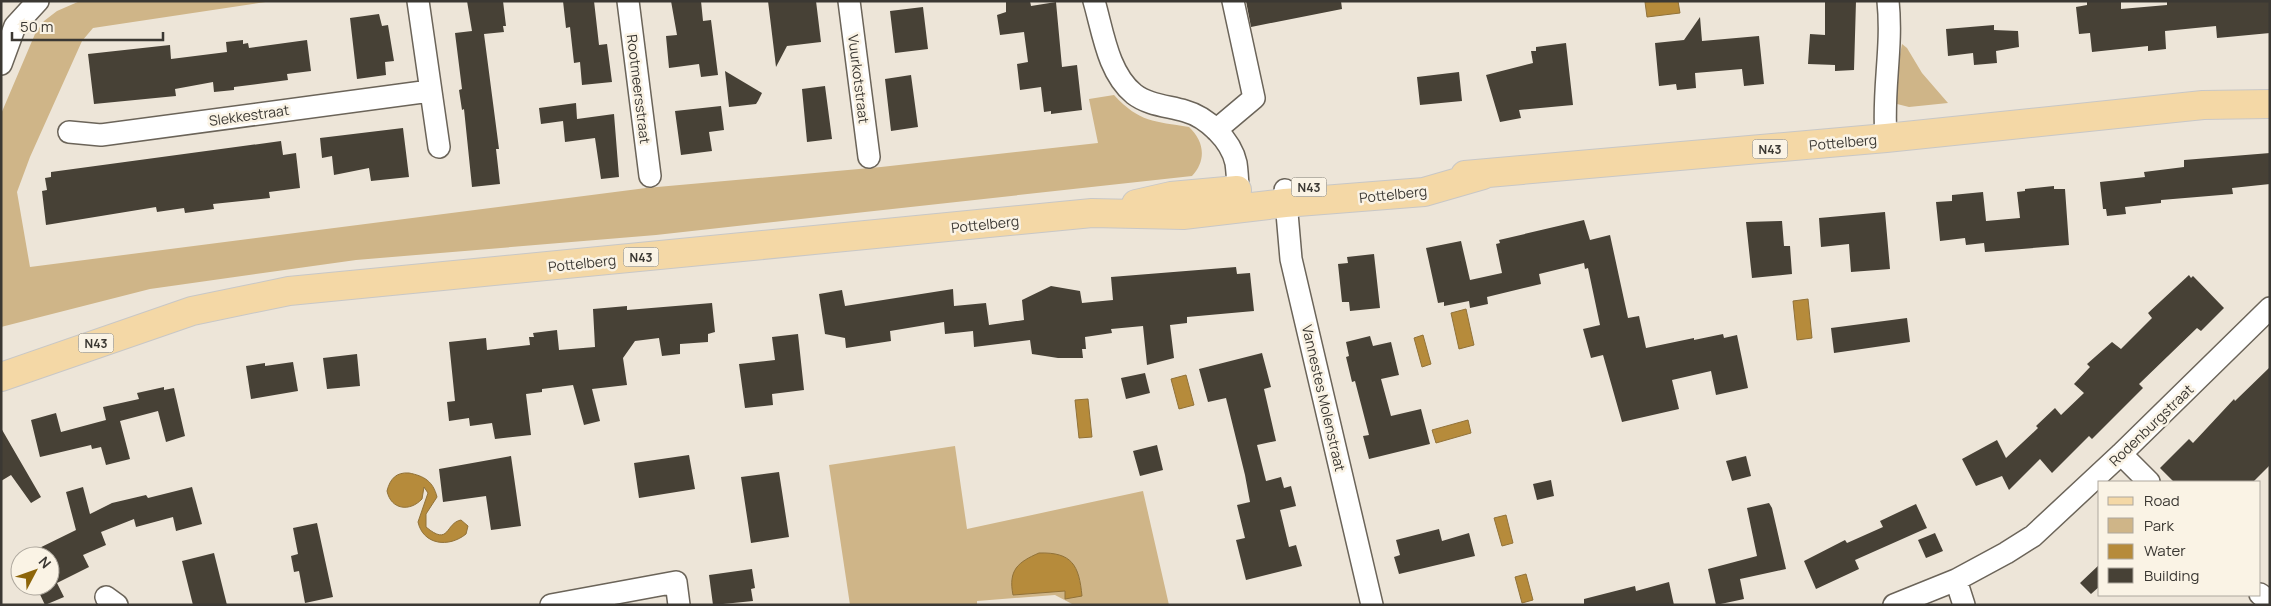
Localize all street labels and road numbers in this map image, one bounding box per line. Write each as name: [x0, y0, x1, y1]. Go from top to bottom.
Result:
street label: Rootmeersstraat: [623, 33, 655, 145]
street label: Vuurkotstraat: [844, 34, 874, 125]
street label: Slekkestraat: [208, 100, 291, 130]
street label: Pottelberg: [1808, 130, 1878, 154]
road number: N43: [1752, 140, 1788, 158]
road number: N43: [1292, 178, 1326, 196]
street label: Pottelberg: [1358, 181, 1428, 207]
street label: Pottelberg: [950, 211, 1020, 237]
road number: N43: [624, 248, 658, 266]
street label: Pottelberg: [547, 250, 617, 276]
street label: Vannestes Molenstraat: [1298, 323, 1350, 474]
road number: N43: [78, 333, 114, 352]
street label: Rodenburgstraat: [2105, 380, 2198, 470]

